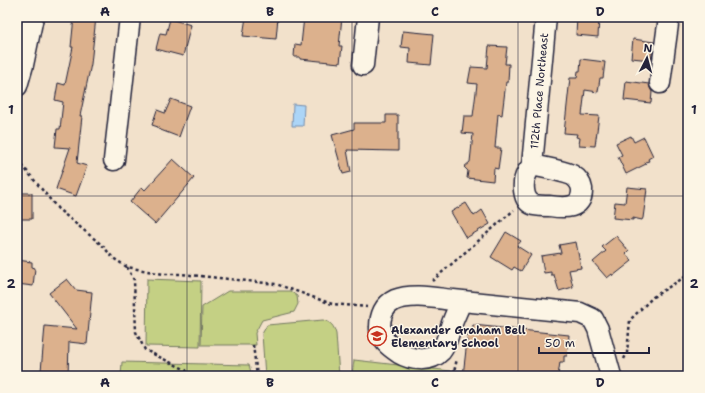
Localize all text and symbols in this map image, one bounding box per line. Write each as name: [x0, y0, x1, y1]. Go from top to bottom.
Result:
text: A: [100, 3, 110, 20]
text: B: [266, 3, 274, 20]
text: C: [431, 3, 439, 20]
text: D: [595, 3, 605, 20]
street label: 112th Place Northeast: [527, 32, 552, 150]
north arrow: [627, 38, 667, 78]
text: N: [643, 41, 653, 56]
text: 1: [8, 101, 14, 118]
text: 1: [691, 101, 697, 118]
text: 2: [6, 275, 16, 292]
text: 2: [689, 275, 699, 292]
place label: Alexander Graham Bell Elementary School: [391, 323, 526, 351]
school or university icon: Alexander Graham Bell Elementary School: [366, 325, 388, 347]
scale bar: [539, 329, 649, 355]
text: 50 m: [545, 335, 575, 351]
text: A: [100, 374, 110, 391]
text: B: [266, 374, 274, 391]
text: C: [431, 374, 439, 391]
text: D: [595, 374, 605, 391]

